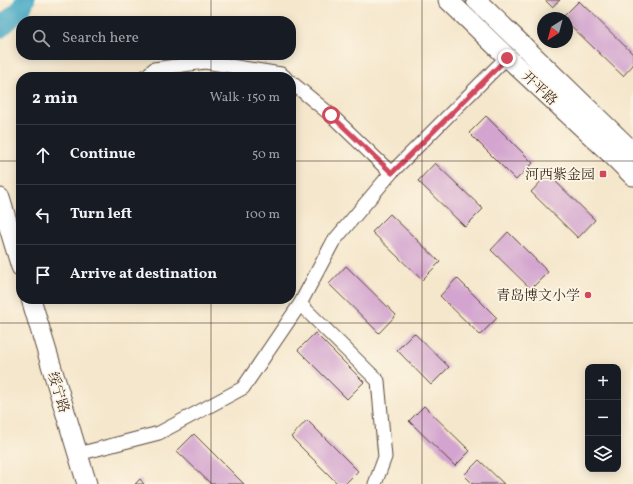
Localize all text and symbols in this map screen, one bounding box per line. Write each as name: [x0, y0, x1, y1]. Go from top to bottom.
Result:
north arrow: [537, 12, 573, 48]
search box: [16, 16, 296, 60]
icon: search: [30, 27, 52, 49]
text: Search here: [62, 28, 139, 49]
route end: [498, 49, 516, 67]
street label: 开平路: [517, 68, 561, 110]
text: 2 min: [32, 87, 78, 110]
text: Walk · 150 m: [210, 89, 280, 107]
route start: [322, 106, 340, 124]
icon: ahead: [32, 144, 54, 166]
text: Continue: [70, 144, 135, 165]
text: 50 m: [252, 146, 280, 164]
place label: 河西紫金园: [525, 166, 595, 185]
marker: 河西紫金园: [598, 169, 608, 179]
icon: left: [32, 204, 54, 226]
text: Turn left: [70, 204, 132, 225]
text: 100 m: [245, 206, 280, 224]
icon: arrive: [32, 264, 54, 286]
text: Arrive at destination: [70, 264, 217, 285]
place label: 青岛博文小学: [496, 287, 580, 306]
marker: 青岛博文小学: [583, 290, 593, 300]
map controls: [585, 364, 621, 472]
button: +: [585, 364, 621, 400]
street label: 绥宁路: [42, 370, 73, 415]
button: −: [585, 400, 621, 436]
button: layers: [585, 436, 621, 472]

